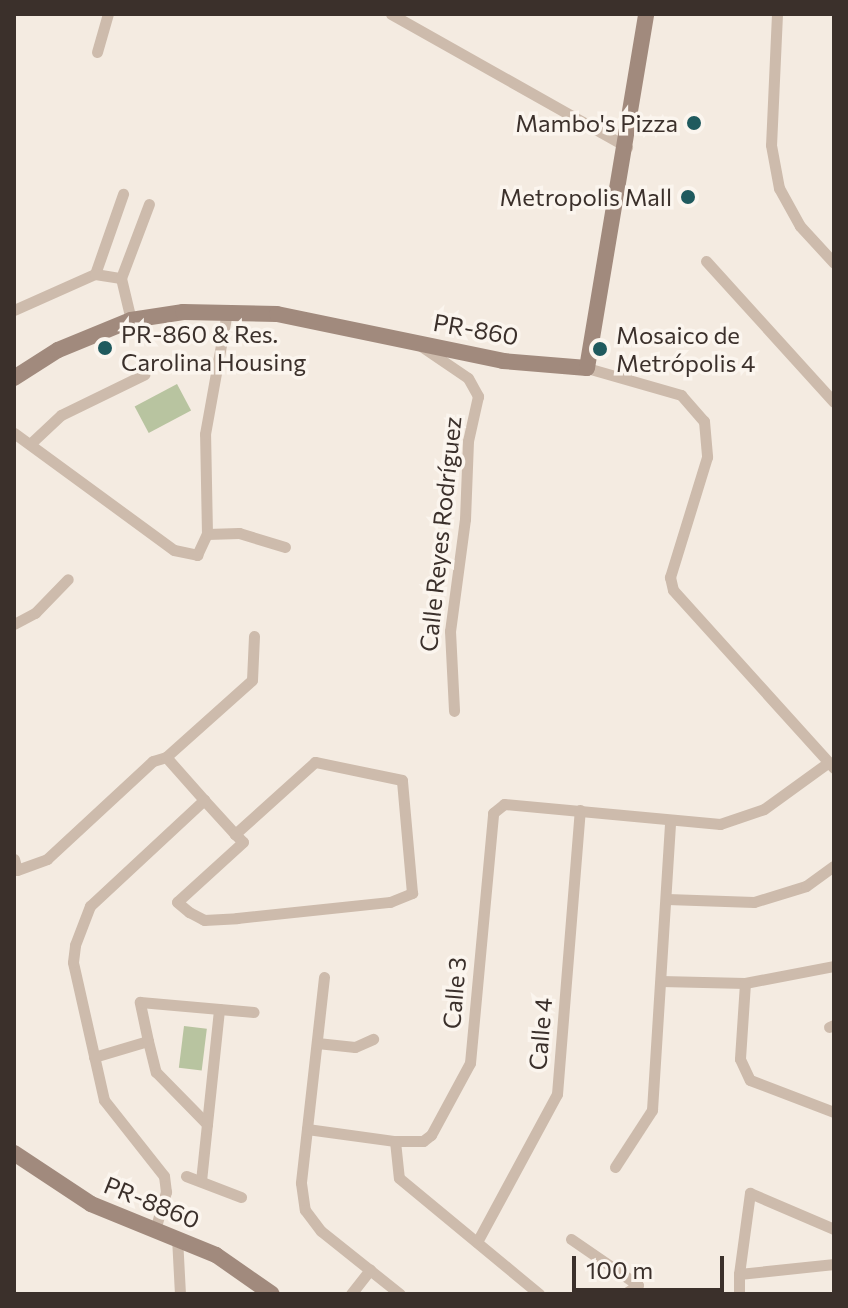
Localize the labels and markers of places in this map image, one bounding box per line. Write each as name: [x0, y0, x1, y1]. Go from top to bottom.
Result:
place label: Mambo's Pizza: [515, 109, 678, 137]
marker: Mambo's Pizza: [685, 114, 703, 132]
place label: Metropolis Mall: [499, 183, 672, 211]
marker: Metropolis Mall: [679, 188, 697, 206]
place label: PR-860 & Res. Carolina Housing: [121, 320, 306, 376]
place label: Mosaico de Metrópolis 4: [616, 321, 755, 377]
marker: PR-860 & Res. Carolina Housing: [96, 339, 114, 357]
marker: Mosaico de Metrópolis 4: [591, 340, 609, 358]

